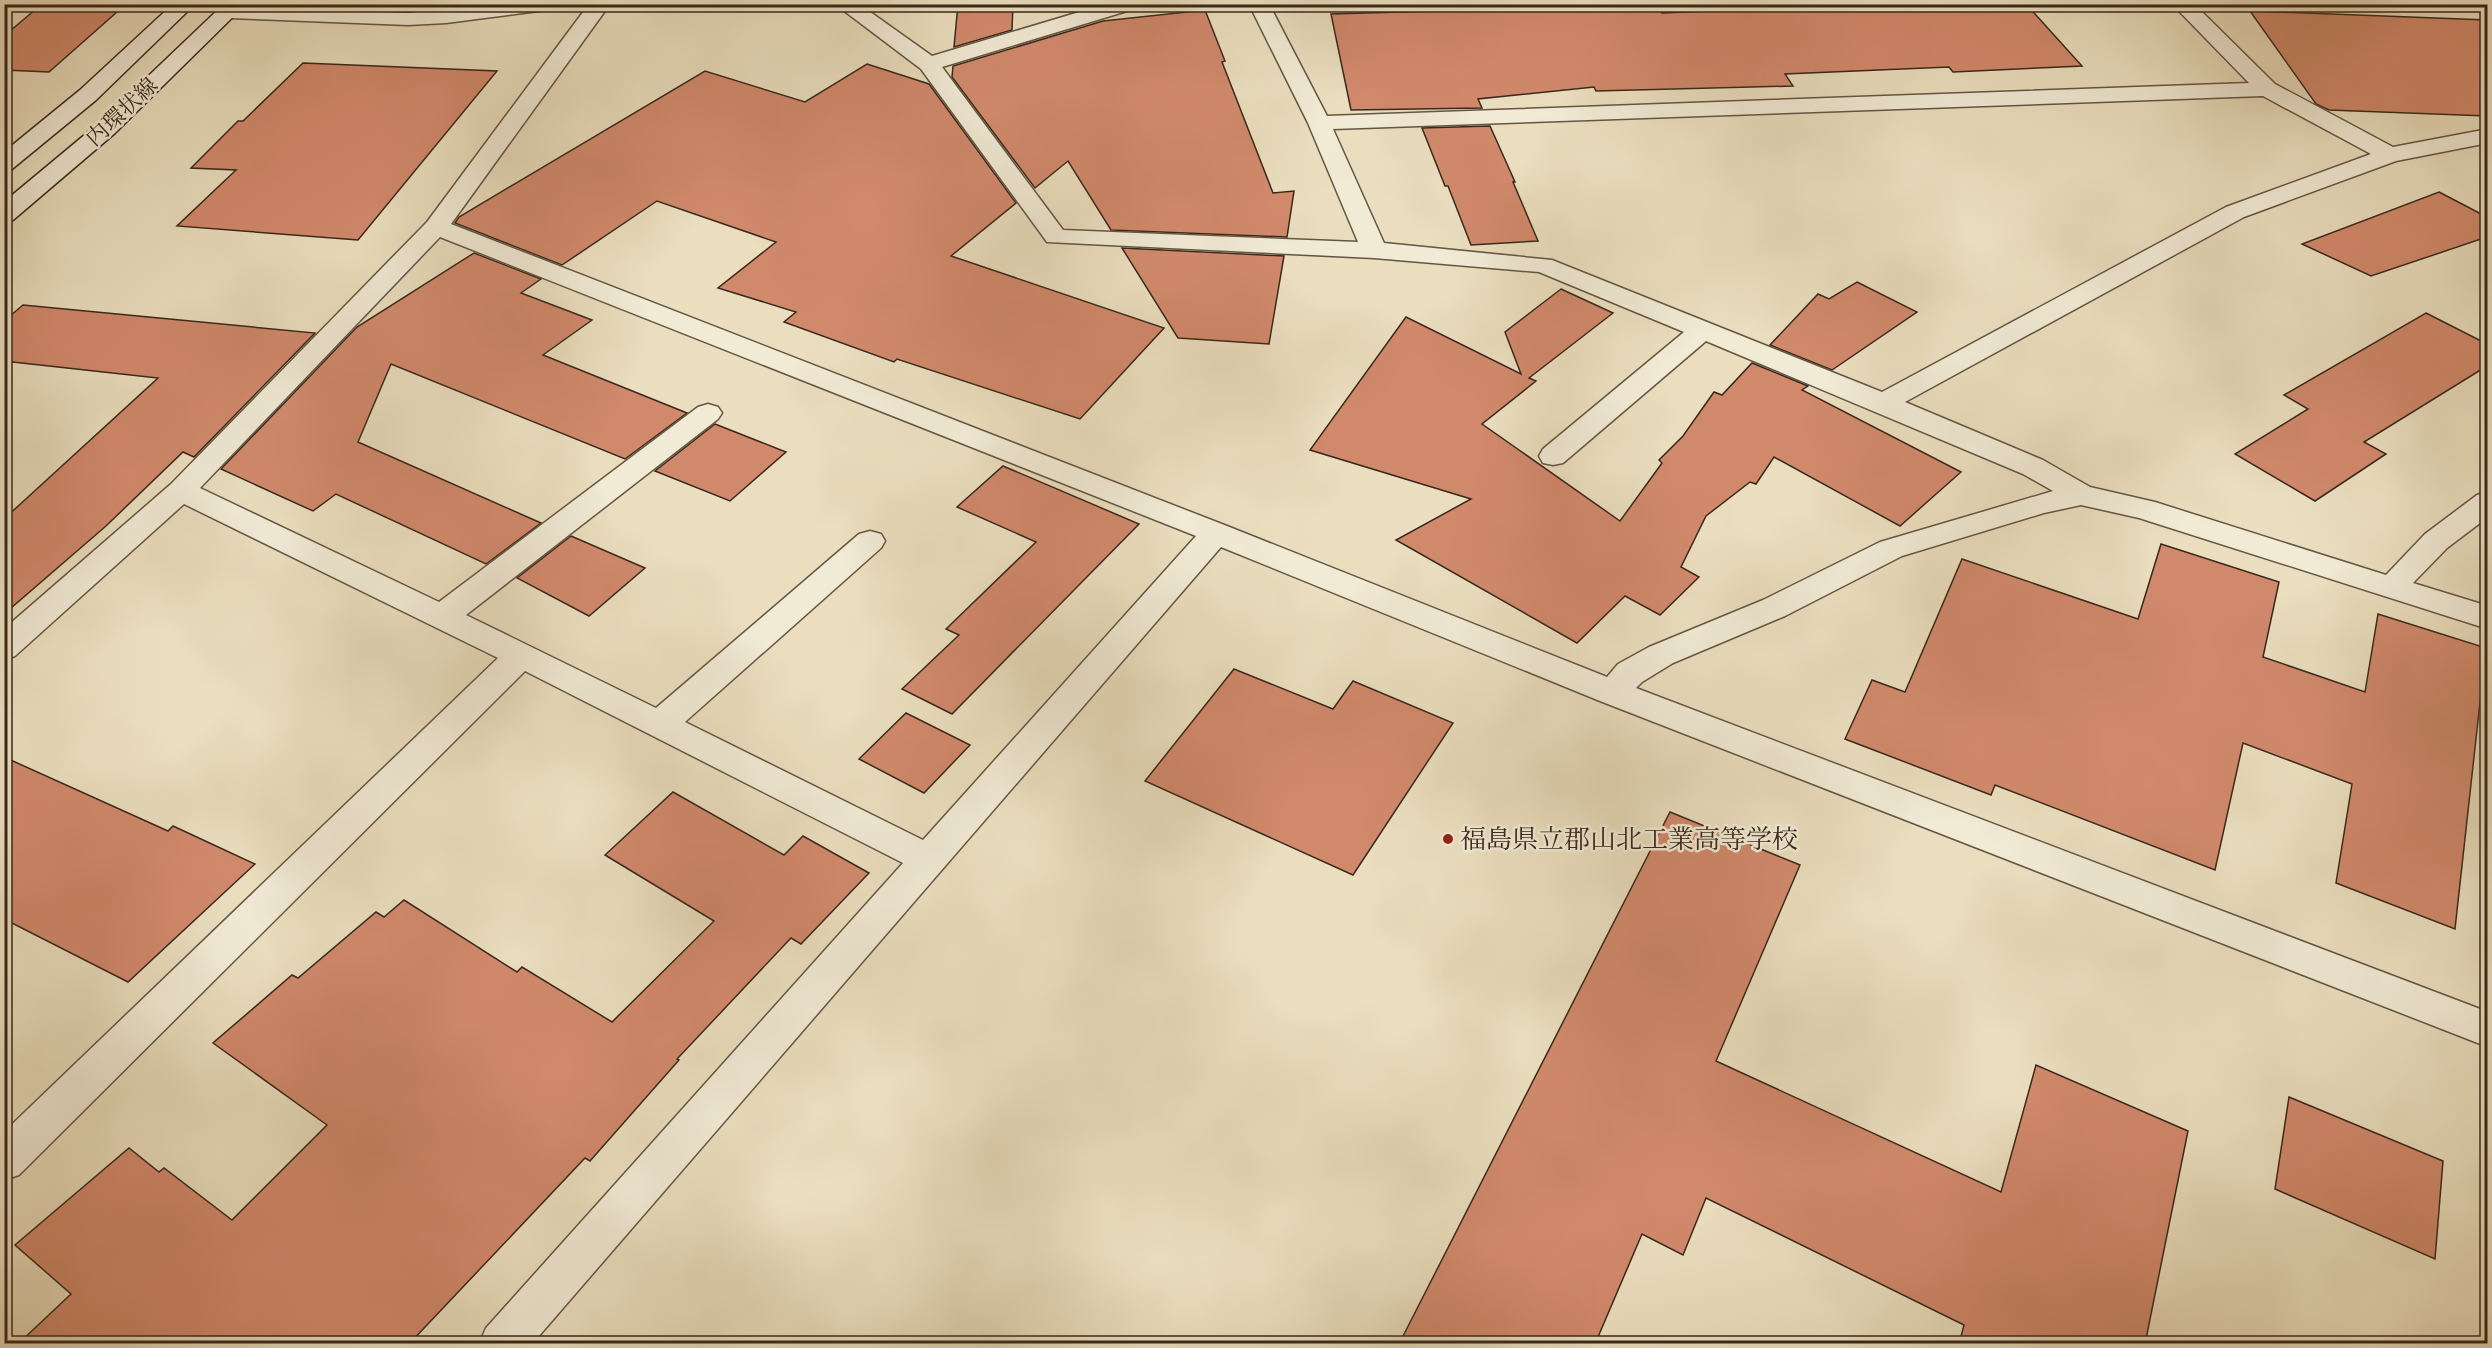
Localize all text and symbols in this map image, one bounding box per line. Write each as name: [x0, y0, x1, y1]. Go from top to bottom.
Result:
street label: 内環状線: [80, 71, 164, 153]
place label: 福島県立郡山北工業高等学校: [1460, 822, 1798, 857]
marker: 福島県立郡山北工業高等学校: [1441, 832, 1455, 846]

